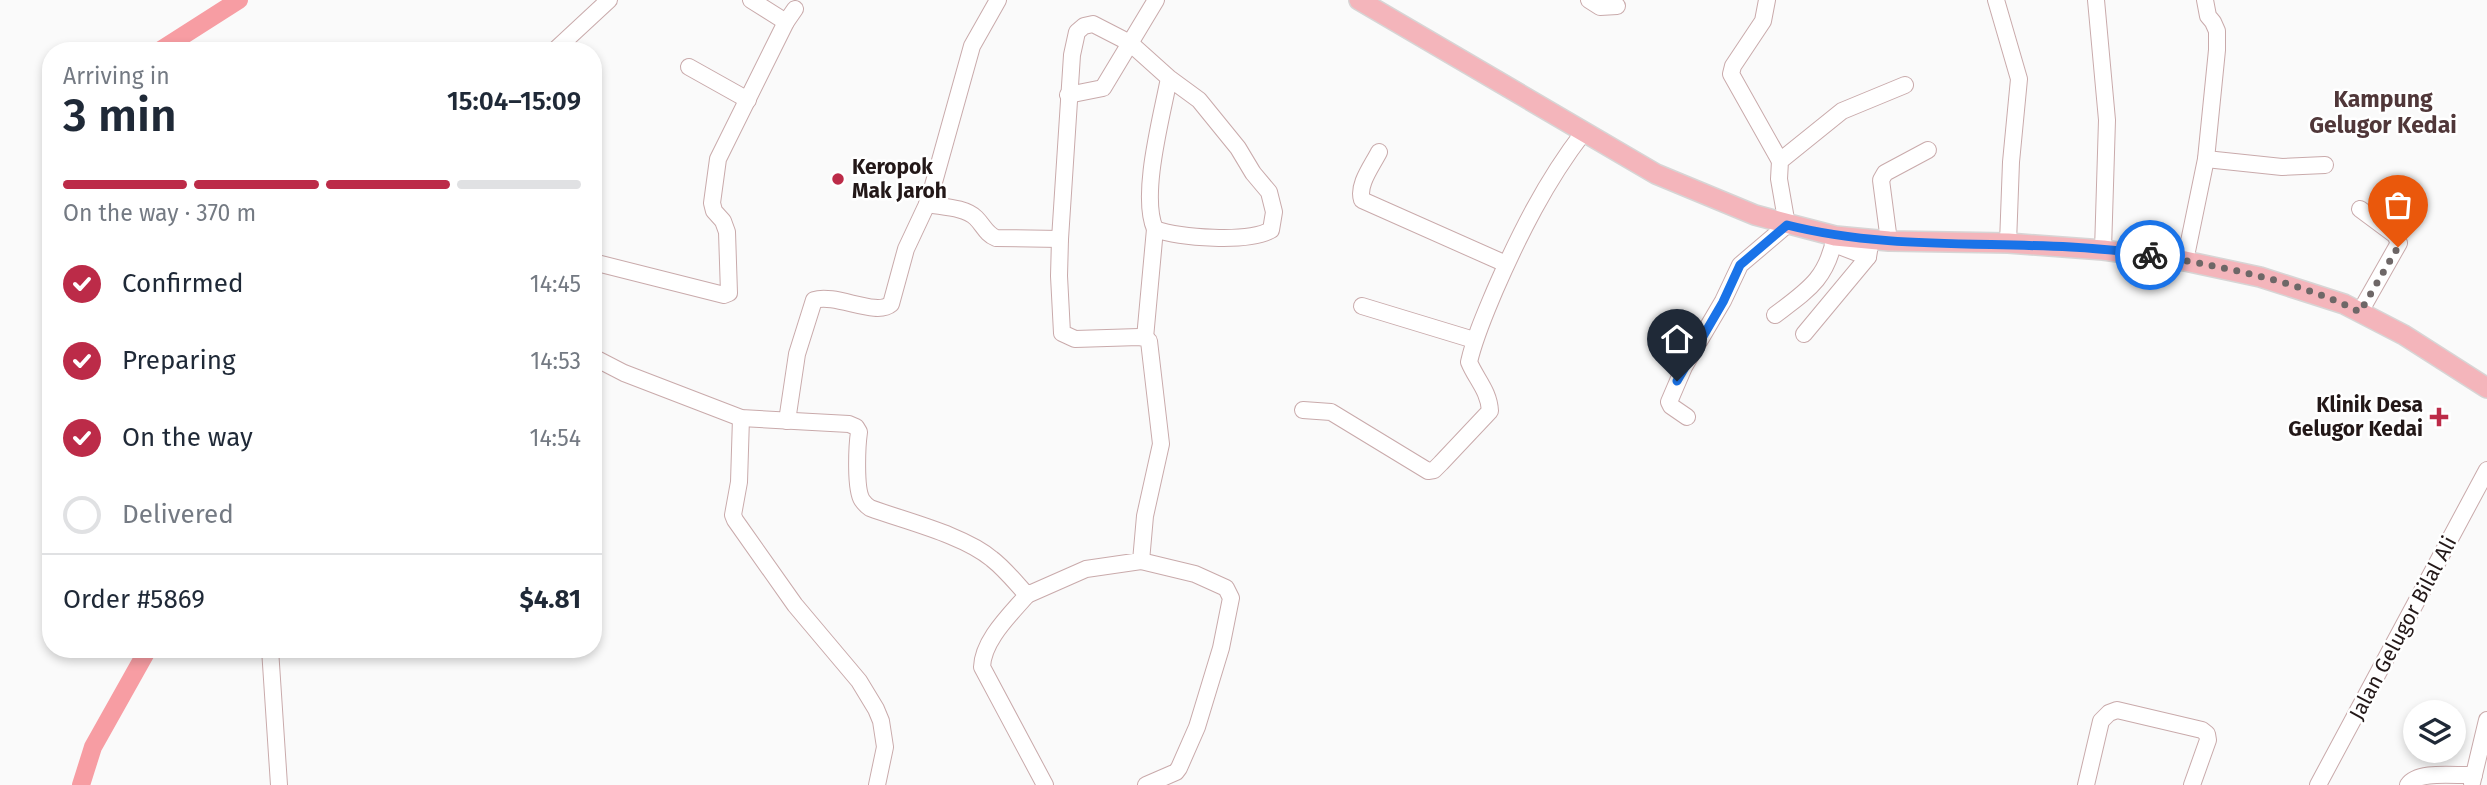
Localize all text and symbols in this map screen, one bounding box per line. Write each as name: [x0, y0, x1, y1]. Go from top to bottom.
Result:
text: Arriving in: [63, 62, 170, 90]
district label: Kampung Gelugor Kedai: [2309, 85, 2457, 139]
text: 15:04–15:09: [447, 86, 581, 117]
text: 3 min: [63, 88, 177, 143]
place label: Keropok Mak Jaroh: [852, 154, 947, 204]
marker: Keropok Mak Jaroh: [830, 171, 846, 187]
pin: [2368, 175, 2428, 247]
icon: bag: [2379, 186, 2417, 224]
text: On the way · 370 m: [63, 199, 256, 227]
courier: [2115, 220, 2185, 290]
icon: bike: [2131, 236, 2169, 274]
icon: check: [63, 265, 101, 303]
text: Confirmed: [122, 268, 243, 299]
text: 14:45: [530, 270, 581, 298]
pin: [1647, 309, 1707, 381]
icon: home: [1658, 320, 1696, 358]
icon: check: [63, 342, 101, 380]
text: Preparing: [122, 345, 235, 376]
text: 14:53: [530, 347, 581, 375]
place label: Klinik Desa Gelugor Kedai: [2288, 392, 2423, 442]
marker: Klinik Desa Gelugor Kedai: [2429, 407, 2449, 427]
icon: check: [63, 419, 101, 457]
text: On the way: [122, 422, 253, 453]
text: 14:54: [529, 424, 581, 452]
text: Delivered: [122, 499, 234, 530]
street label: Jalan Gelugor Bilal Ali: [2344, 532, 2462, 724]
text: Order #5869: [63, 584, 205, 615]
text: $4.81: [519, 584, 581, 615]
map controls: [2403, 700, 2466, 763]
button: layers: [2403, 700, 2466, 763]

